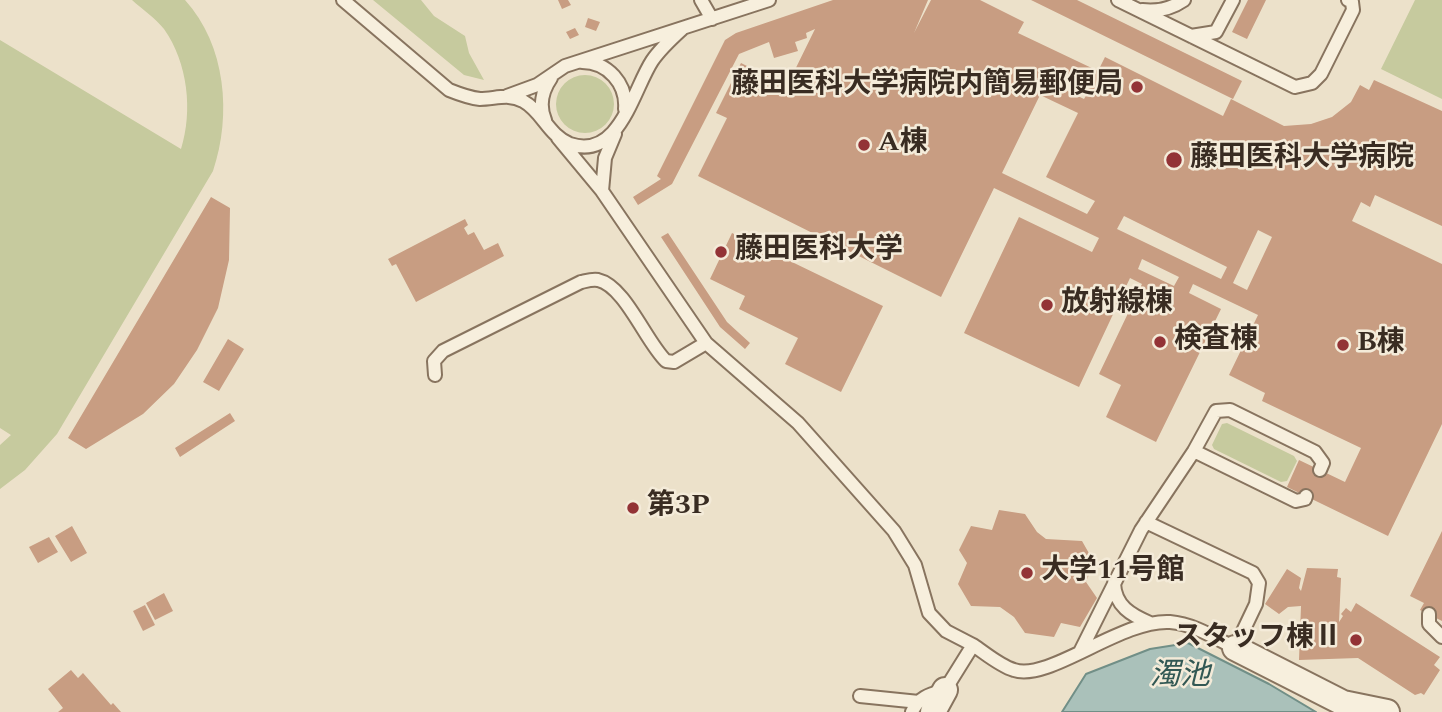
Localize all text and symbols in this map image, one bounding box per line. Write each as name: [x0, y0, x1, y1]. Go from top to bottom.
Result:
place label: 藤田医科大学病院内簡易郵便局: [731, 70, 1123, 104]
marker: 藤田医科大学病院内簡易郵便局: [1129, 79, 1145, 95]
place label: A棟: [878, 128, 928, 162]
marker: A棟: [856, 137, 872, 153]
place label: 藤田医科大学病院: [1190, 143, 1414, 177]
marker: 藤田医科大学病院: [1164, 150, 1184, 170]
place label: 藤田医科大学: [735, 235, 903, 269]
marker: 藤田医科大学: [713, 244, 729, 260]
place label: 放射線棟: [1061, 288, 1173, 322]
marker: 放射線棟: [1039, 297, 1055, 313]
place label: 検査棟: [1174, 325, 1258, 359]
place label: B棟: [1357, 328, 1405, 362]
marker: 検査棟: [1152, 334, 1168, 350]
marker: B棟: [1335, 337, 1351, 353]
place label: 第3P: [647, 491, 710, 525]
marker: 第3P: [625, 500, 641, 516]
place label: 大学11号館: [1041, 556, 1184, 590]
marker: 大学11号館: [1019, 565, 1035, 581]
place label: スタッフ棟Ⅱ: [1174, 623, 1342, 657]
marker: スタッフ棟Ⅱ: [1348, 632, 1364, 648]
water label: 濁池: [1150, 660, 1210, 696]

